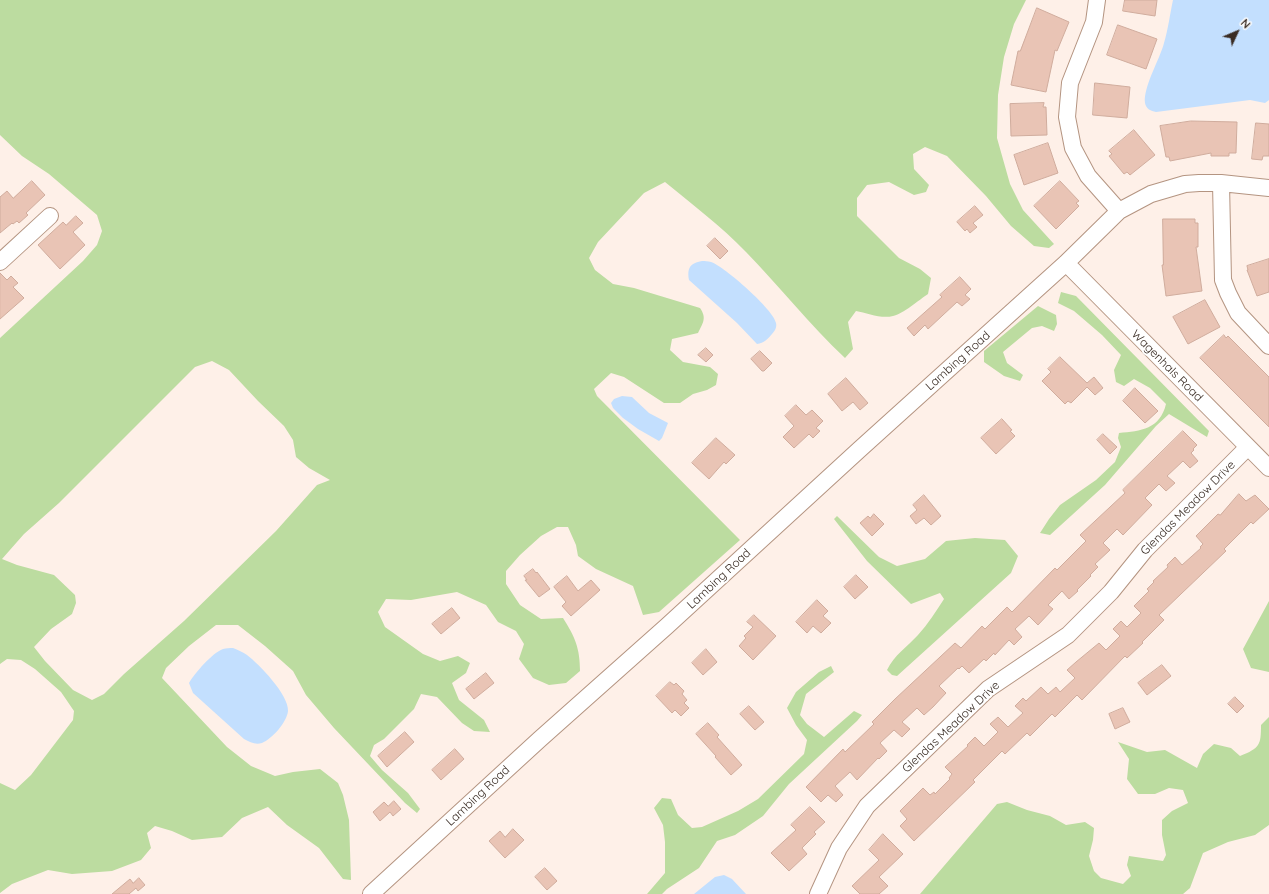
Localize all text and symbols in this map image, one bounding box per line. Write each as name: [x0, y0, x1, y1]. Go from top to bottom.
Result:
north arrow: [1217, 12, 1257, 52]
text: N: [1238, 16, 1253, 31]
street label: Wagenhals Road: [1128, 327, 1206, 405]
street label: Lambing Road: [923, 328, 993, 394]
street label: Glendas Meadow Drive: [1138, 458, 1238, 558]
street label: Lambing Road: [684, 546, 754, 612]
street label: Glendas Meadow Drive: [899, 678, 1003, 776]
street label: Lambing Road: [443, 763, 513, 829]

